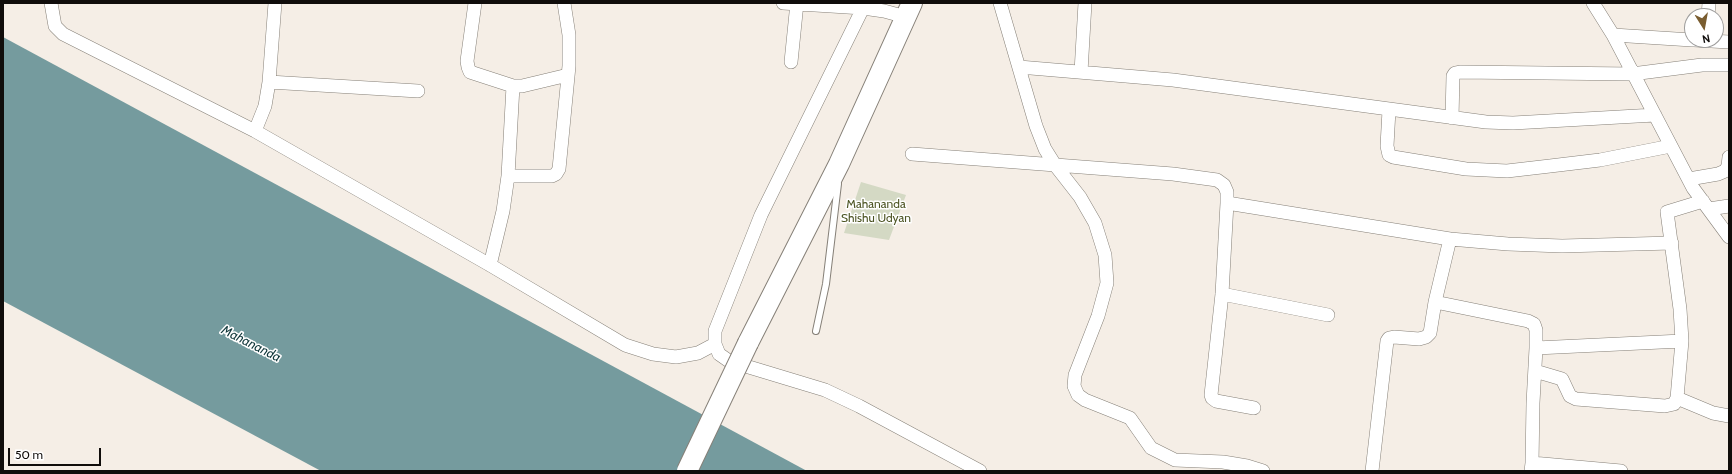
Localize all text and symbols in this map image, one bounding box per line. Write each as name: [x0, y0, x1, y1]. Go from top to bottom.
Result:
north arrow: [1684, 8, 1724, 48]
text: N: [1701, 31, 1711, 46]
park label: Mahananda Shishu Udyan: [841, 197, 911, 225]
water label: Mahananda: [219, 322, 283, 366]
scale bar: [10, 440, 103, 466]
text: 50 m: [15, 447, 43, 462]

